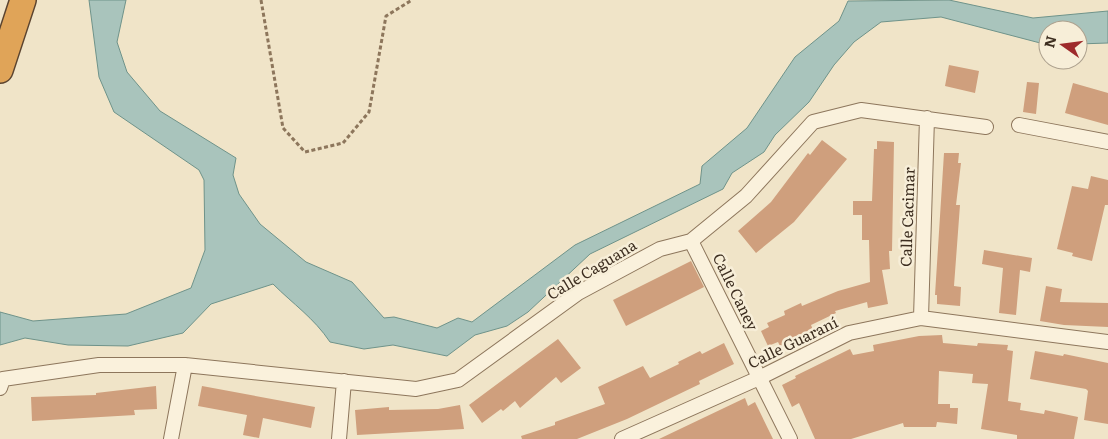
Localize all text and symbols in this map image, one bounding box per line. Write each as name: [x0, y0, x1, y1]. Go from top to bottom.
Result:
north arrow: [1038, 20, 1088, 70]
text: N: [1038, 33, 1061, 50]
street label: Calle Cacimar: [893, 167, 920, 267]
street label: Calle Caguana: [542, 232, 641, 305]
street label: Calle Caney: [708, 249, 765, 334]
street label: Calle Guaraní: [743, 310, 841, 373]

